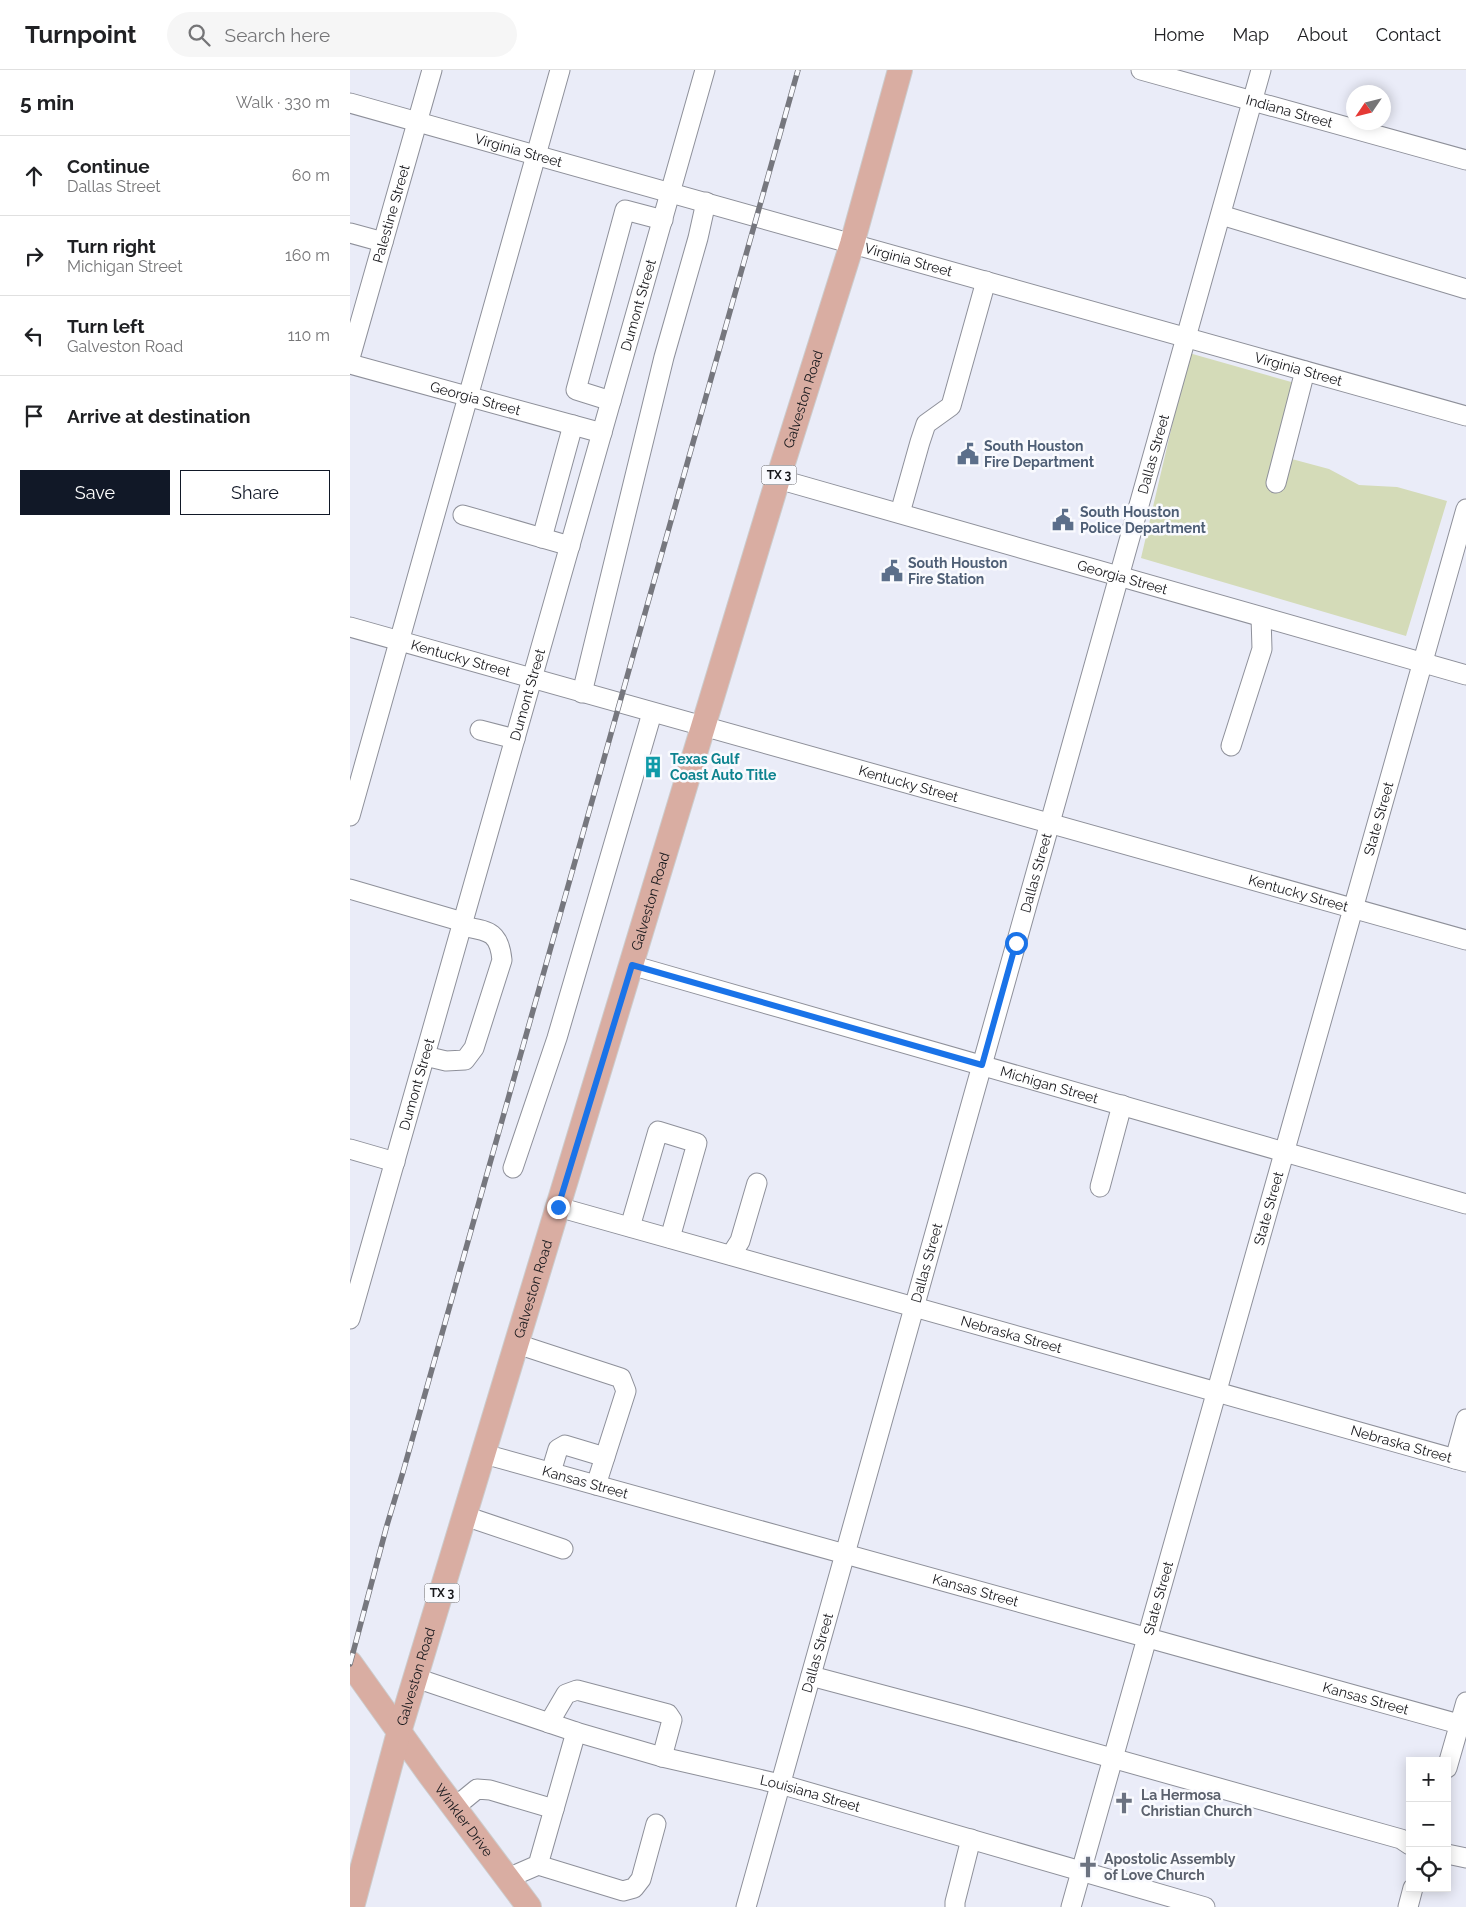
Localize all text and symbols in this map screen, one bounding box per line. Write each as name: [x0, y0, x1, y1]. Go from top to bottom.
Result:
search box: [167, 12, 517, 57]
text: Turnpoint: [25, 20, 137, 49]
icon: search: [185, 21, 213, 49]
text: Search here: [225, 24, 330, 46]
text: Home: [1153, 24, 1204, 45]
text: Map: [1232, 24, 1269, 45]
text: About: [1297, 24, 1348, 45]
text: Contact: [1376, 24, 1441, 45]
north arrow: [1346, 85, 1391, 130]
text: 5 min: [20, 90, 74, 115]
street label: Indiana Street: [1244, 91, 1335, 131]
text: Walk · 330 m: [236, 93, 330, 112]
street label: Virginia Street: [473, 130, 564, 170]
text: Continue: [67, 155, 150, 177]
icon: ahead: [20, 162, 48, 190]
street label: Palestine Street: [369, 162, 413, 265]
text: 60 m: [292, 166, 330, 185]
text: Dallas Street: [67, 177, 161, 196]
text: Turn right: [67, 235, 156, 257]
street label: Virginia Street: [863, 240, 954, 280]
icon: right: [20, 242, 48, 270]
text: 160 m: [285, 246, 330, 265]
text: Michigan Street: [67, 257, 183, 276]
street label: Dumont Street: [618, 257, 659, 353]
text: Turn left: [67, 315, 144, 337]
icon: left: [20, 322, 48, 350]
text: 110 m: [288, 326, 330, 345]
text: Galveston Road: [67, 337, 183, 356]
street label: Galveston Road: [780, 348, 826, 450]
street label: Virginia Street: [1253, 349, 1344, 389]
street label: Georgia Street: [428, 378, 523, 418]
icon: arrive: [20, 402, 48, 430]
text: Arrive at destination: [67, 405, 251, 427]
street label: Dallas Street: [1135, 412, 1172, 496]
place label: South Houston Fire Department: [984, 438, 1095, 470]
public building icon: South Houston Fire Department: [955, 441, 981, 467]
road number: TX 3: [762, 466, 796, 484]
button: Save: [20, 470, 170, 515]
button: Share: [180, 470, 330, 515]
place label: South Houston Police Department: [1080, 504, 1207, 536]
public building icon: South Houston Police Department: [1050, 507, 1076, 533]
place label: South Houston Fire Station: [908, 555, 1007, 587]
street label: Georgia Street: [1075, 557, 1170, 598]
public building icon: South Houston Fire Station: [879, 558, 905, 584]
street label: Kentucky Street: [409, 636, 513, 680]
street label: Dumont Street: [507, 647, 548, 743]
place label: Texas Gulf Coast Auto Title: [670, 751, 777, 783]
building icon: Texas Gulf Coast Auto Title: [640, 754, 666, 780]
street label: Kentucky Street: [857, 762, 960, 805]
street label: State Street: [1361, 780, 1397, 857]
street label: Dallas Street: [1017, 831, 1055, 915]
street label: Galveston Road: [628, 850, 673, 952]
street label: Kentucky Street: [1247, 871, 1350, 915]
route start: [1005, 932, 1028, 955]
street label: Dumont Street: [396, 1036, 437, 1132]
street label: Michigan Street: [998, 1063, 1100, 1106]
street label: State Street: [1250, 1169, 1286, 1247]
route end: [547, 1196, 570, 1219]
street label: Dallas Street: [908, 1221, 945, 1305]
street label: Galveston Road: [511, 1238, 555, 1340]
street label: Nebraska Street: [959, 1313, 1064, 1356]
street label: Nebraska Street: [1349, 1422, 1454, 1466]
street label: Kansas Street: [540, 1463, 630, 1502]
street label: State Street: [1140, 1559, 1176, 1637]
street label: Kansas Street: [931, 1571, 1021, 1610]
road number: TX 3: [424, 1584, 460, 1602]
street label: Dallas Street: [798, 1611, 836, 1694]
street label: Galveston Road: [393, 1626, 438, 1728]
street label: Kansas Street: [1321, 1679, 1411, 1718]
map controls: [1406, 1757, 1451, 1892]
button: +: [1406, 1757, 1451, 1802]
street label: Louisiana Street: [759, 1772, 862, 1815]
street label: Winkler Drive: [431, 1781, 496, 1860]
place label: La Hermosa Christian Church: [1141, 1787, 1252, 1819]
church icon: La Hermosa Christian Church: [1111, 1790, 1137, 1816]
button: −: [1406, 1802, 1451, 1847]
button: locate: [1406, 1847, 1451, 1892]
place label: Apostolic Assembly of Love Church: [1104, 1851, 1236, 1883]
church icon: Apostolic Assembly of Love Church: [1075, 1854, 1101, 1880]

